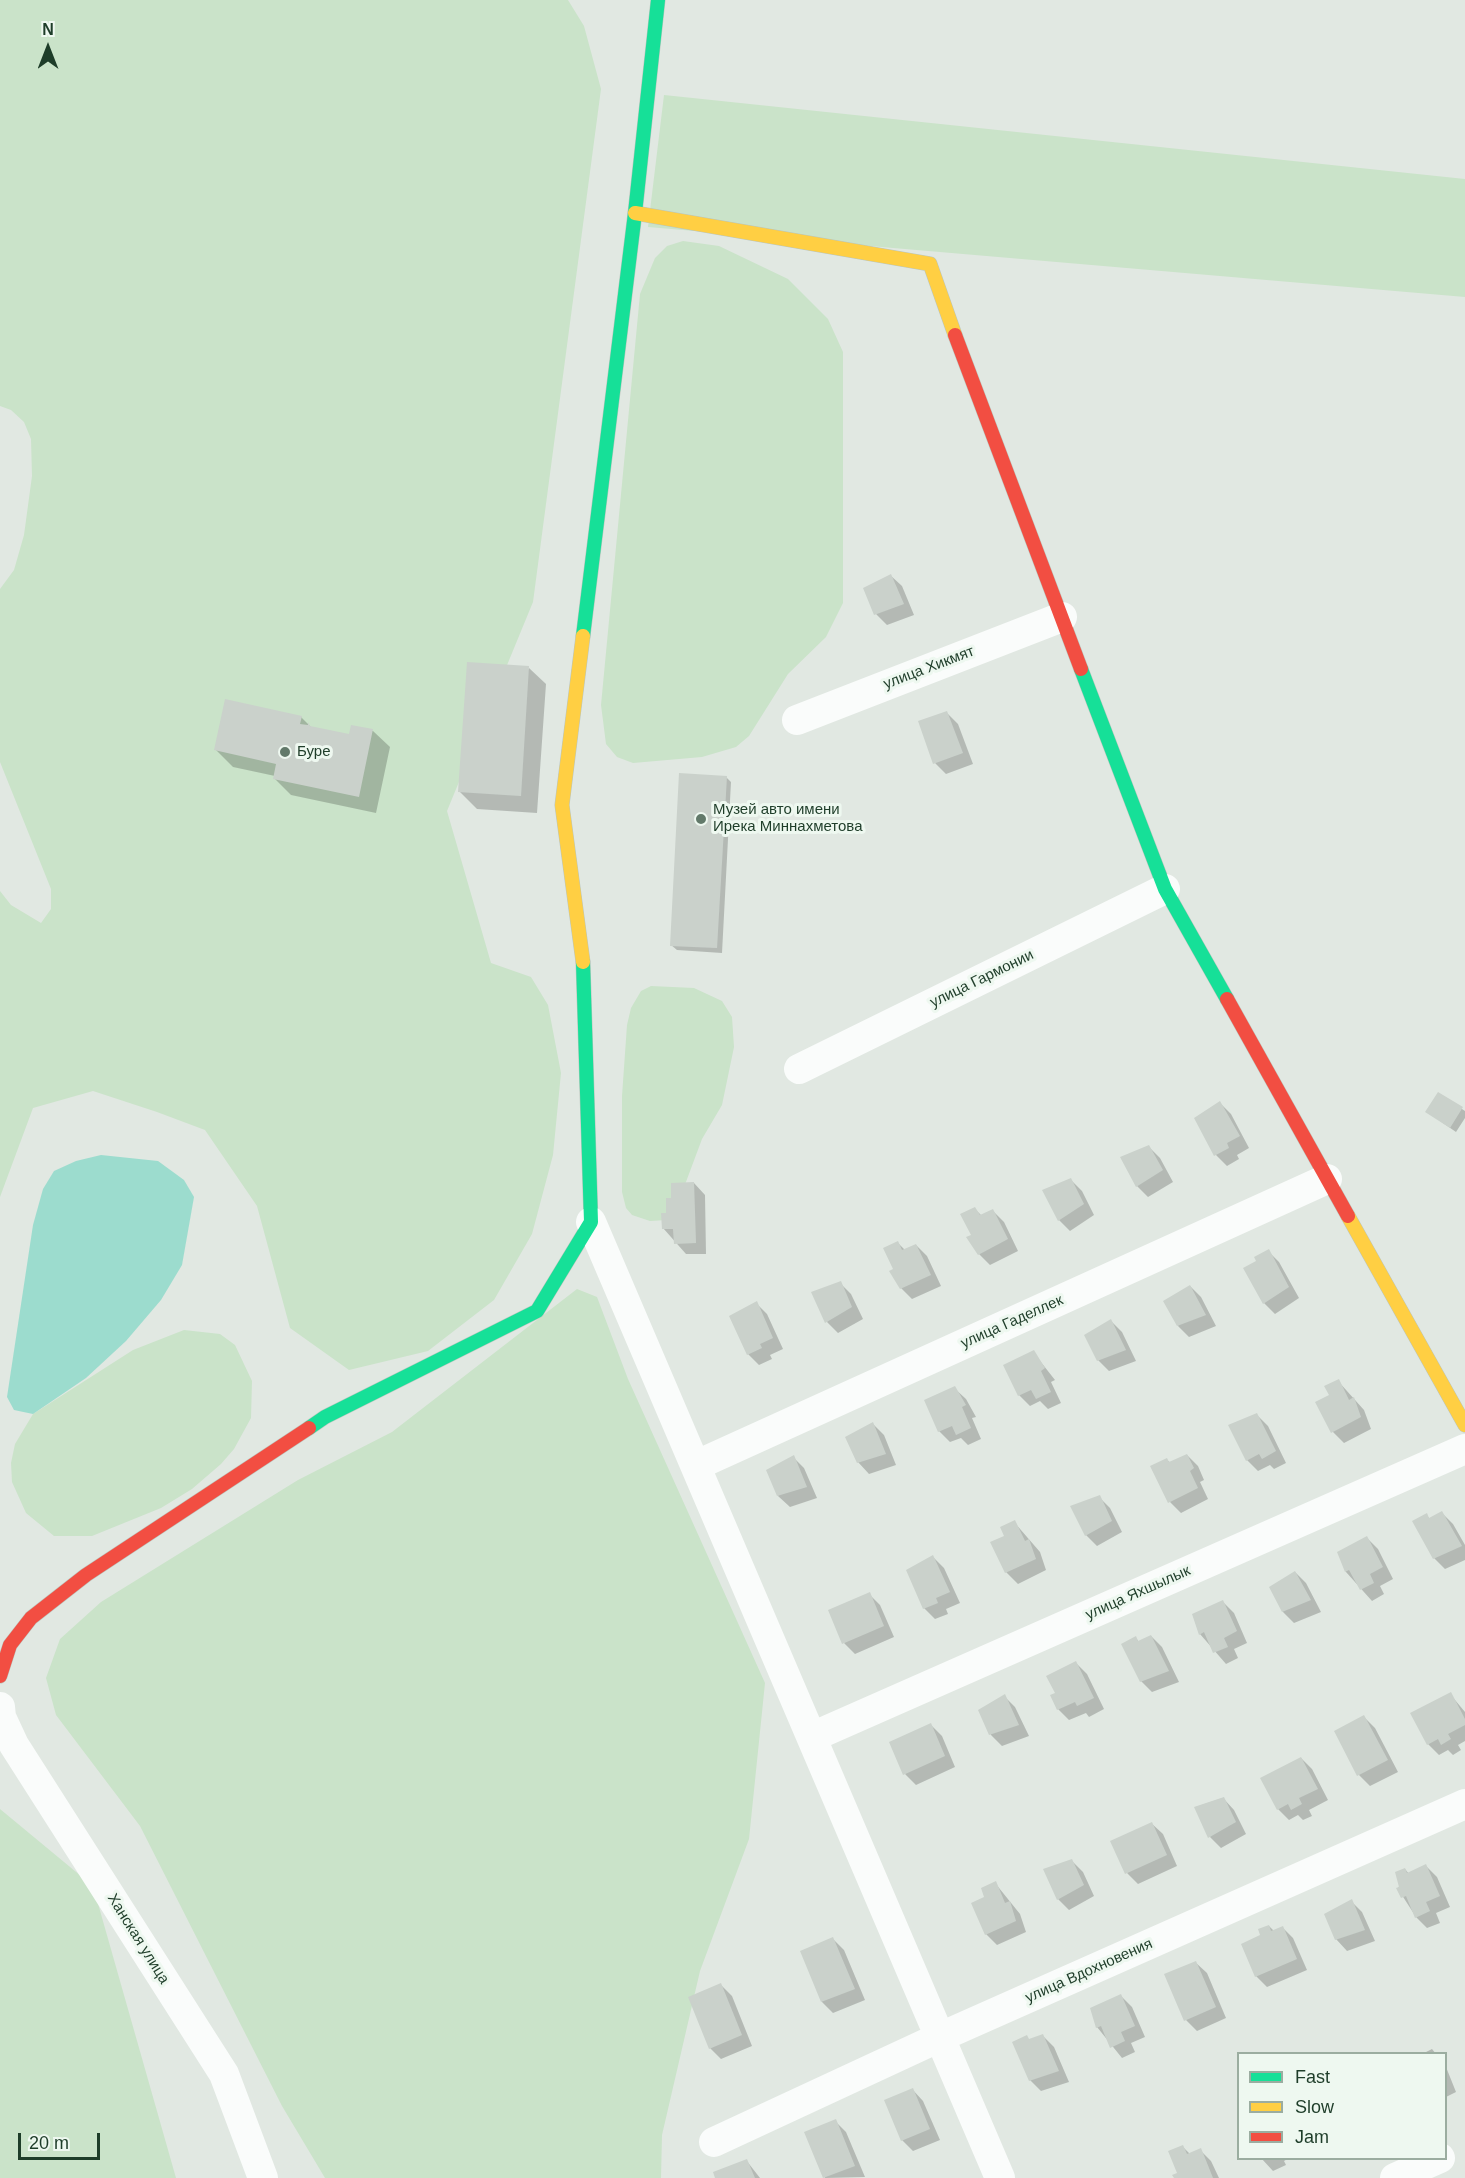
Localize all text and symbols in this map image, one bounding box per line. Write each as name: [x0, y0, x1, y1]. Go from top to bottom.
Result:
north arrow: [18, 18, 78, 78]
text: N: [42, 21, 54, 38]
street label: улица Хикмят: [881, 642, 977, 694]
place label: Буре: [297, 743, 331, 761]
marker: Буре: [278, 745, 292, 759]
place label: Музей авто имени Ирека Миннахметова: [713, 801, 862, 836]
marker: Музей авто имени Ирека Миннахметова: [694, 812, 708, 826]
street label: улица Гармонии: [927, 946, 1037, 1012]
street label: улица Гаделлек: [958, 1291, 1066, 1353]
street label: улица Яхшылык: [1083, 1562, 1193, 1624]
street label: Ханская улица: [103, 1891, 173, 1987]
street label: улица Вдохновения: [1023, 1935, 1155, 2007]
legend: [1237, 2052, 1447, 2160]
text: Fast: [1295, 2067, 1330, 2087]
text: Slow: [1295, 2097, 1334, 2117]
scale bar: [21, 2121, 104, 2159]
text: Jam: [1295, 2127, 1329, 2147]
text: 20 m: [29, 2133, 69, 2153]

